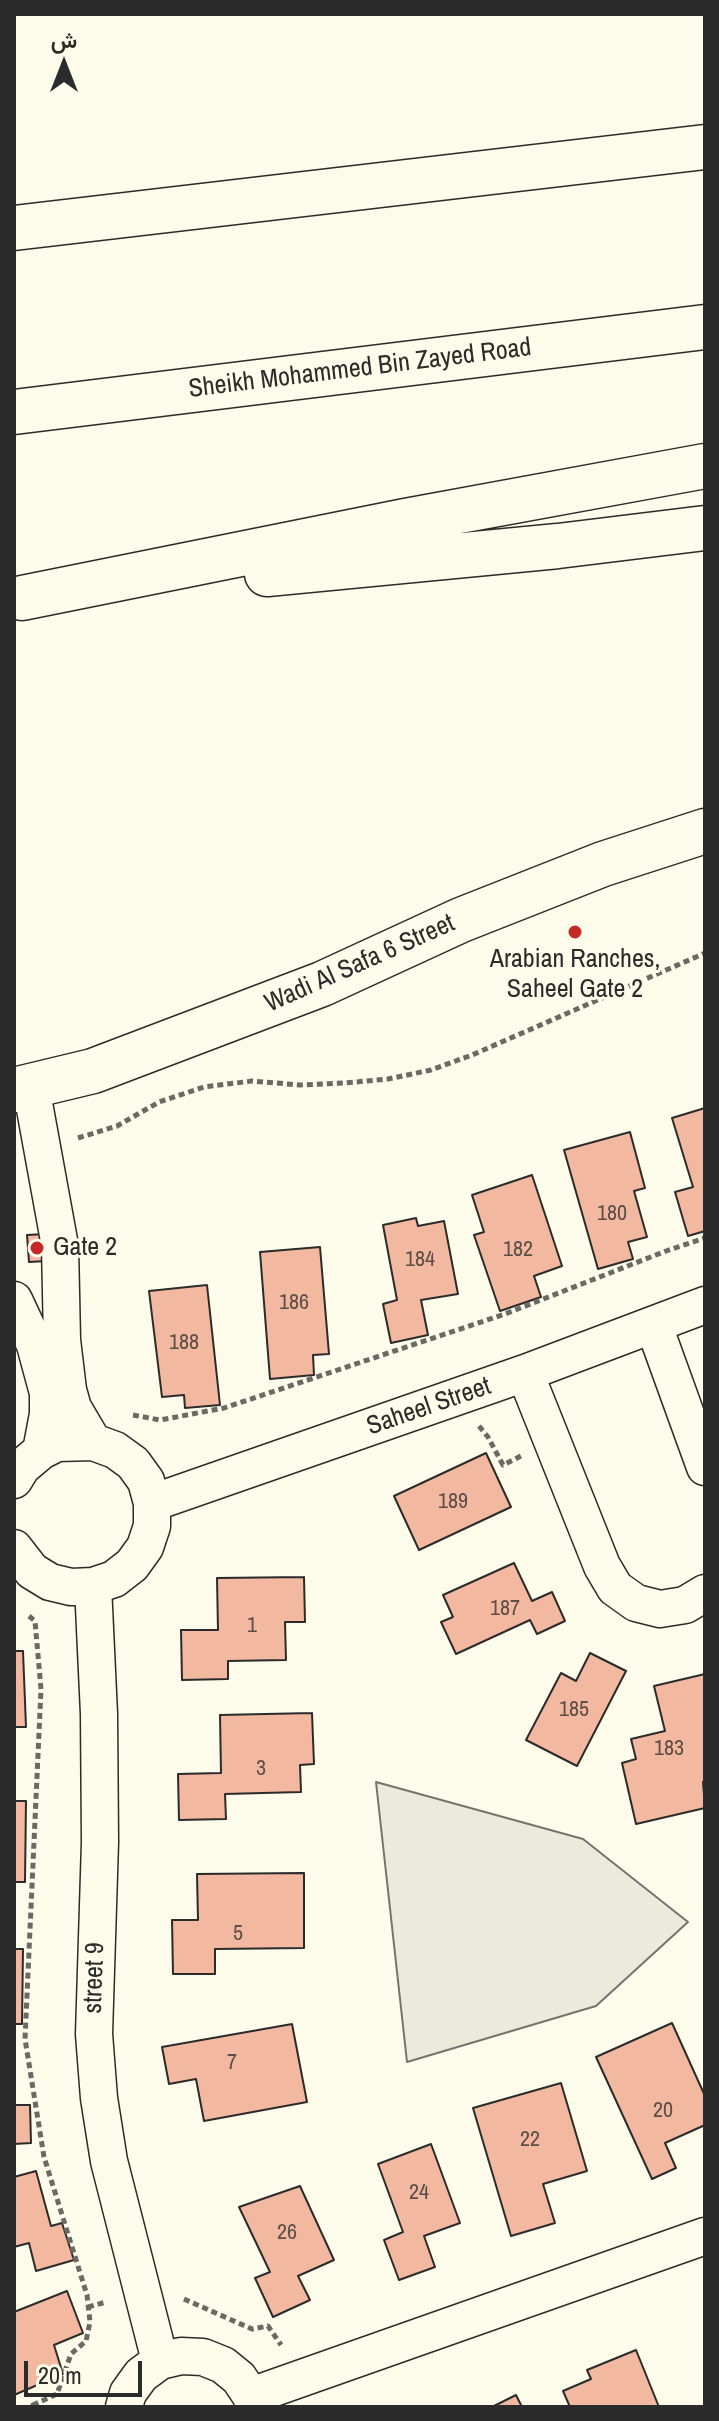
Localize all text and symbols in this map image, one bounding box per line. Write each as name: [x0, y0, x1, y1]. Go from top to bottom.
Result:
north arrow: [24, 24, 104, 104]
text: ش: [51, 25, 77, 55]
street label: Sheikh Mohammed Bin Zayed Road: [187, 333, 533, 405]
street label: Wadi Al Safa 6 Street: [260, 908, 460, 1020]
marker: Arabian Ranches, Saheel Gate 2: [566, 923, 584, 941]
place label: Arabian Ranches, Saheel Gate 2: [490, 944, 660, 1006]
house number: 180: [597, 1201, 627, 1227]
place label: Gate 2: [53, 1232, 117, 1264]
house number: 182: [503, 1237, 533, 1263]
marker: Gate 2: [28, 1239, 46, 1257]
house number: 184: [405, 1247, 435, 1273]
house number: 186: [279, 1290, 309, 1316]
house number: 188: [169, 1330, 199, 1356]
street label: Saheel Street: [363, 1371, 495, 1443]
house number: 189: [438, 1489, 468, 1515]
house number: 187: [490, 1596, 520, 1622]
house number: 1: [247, 1613, 257, 1639]
house number: 185: [559, 1697, 589, 1723]
house number: 183: [654, 1736, 684, 1762]
house number: 3: [256, 1756, 266, 1782]
house number: 5: [233, 1921, 243, 1947]
street label: street 9: [78, 1942, 112, 2014]
house number: 7: [227, 2050, 237, 2076]
house number: 20: [653, 2098, 673, 2124]
house number: 22: [520, 2127, 540, 2153]
house number: 24: [409, 2180, 429, 2206]
house number: 26: [277, 2220, 297, 2246]
scale bar: [28, 2345, 146, 2395]
text: 20 m: [38, 2359, 82, 2391]

